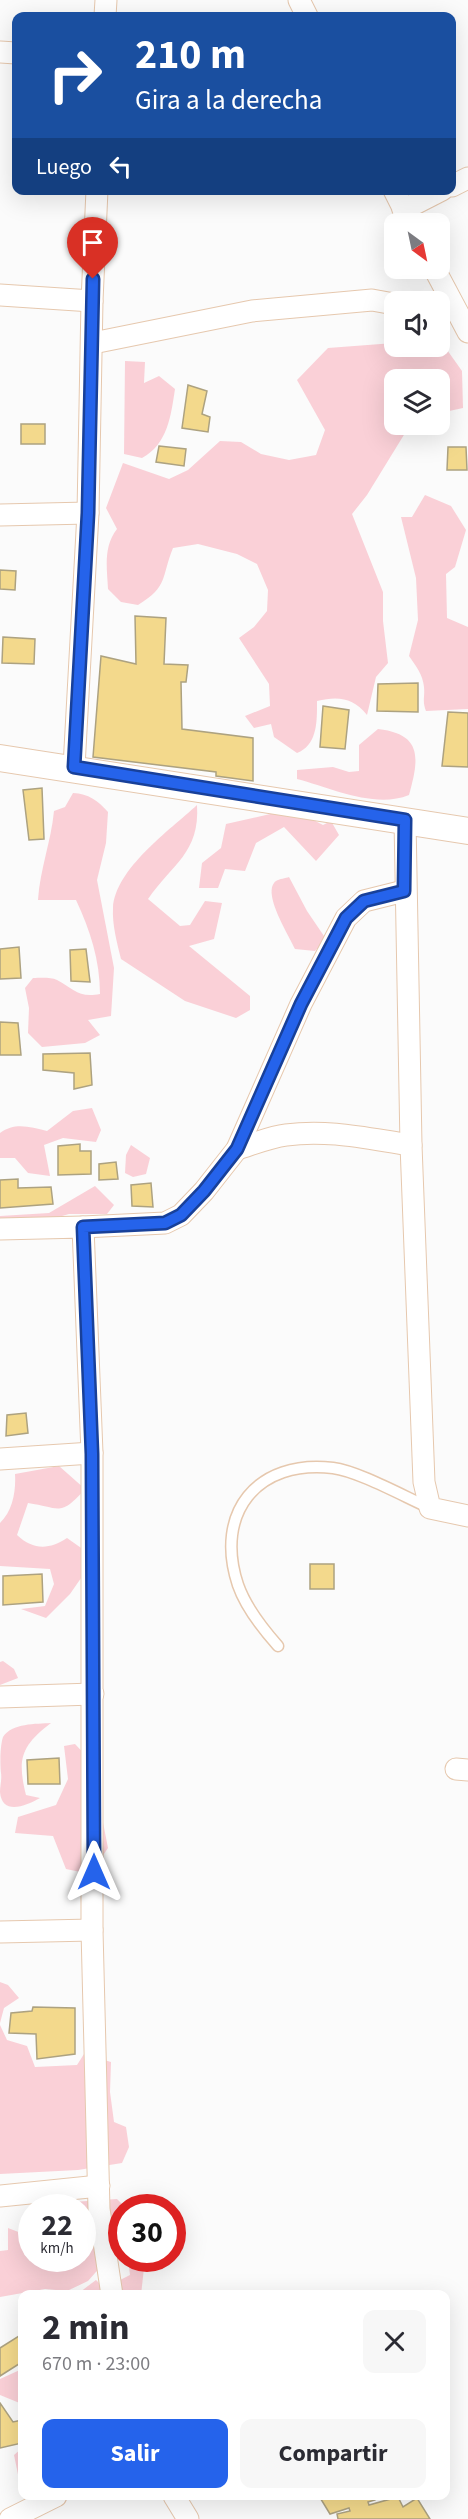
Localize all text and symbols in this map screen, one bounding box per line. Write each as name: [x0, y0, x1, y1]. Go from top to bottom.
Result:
text: 210 m: [135, 25, 246, 85]
icon: right: [36, 36, 114, 114]
text: Gira a la derecha: [135, 81, 322, 120]
icon: left: [104, 150, 137, 183]
text: Luego: [36, 151, 92, 183]
north arrow: [384, 213, 450, 279]
map controls: [384, 213, 450, 435]
pin: [67, 217, 118, 279]
icon: arrive: [76, 226, 109, 259]
button: sound: [384, 291, 450, 357]
button: layers: [384, 369, 450, 435]
position arrow: [62, 1840, 126, 1904]
speed limit sign: 30: [108, 2194, 186, 2272]
text: 22: [41, 2204, 73, 2247]
text: km/h: [40, 2238, 74, 2259]
text: 2 min: [42, 2302, 130, 2353]
button: close: [363, 2310, 426, 2373]
text: 670 m · 23:00: [42, 2350, 150, 2378]
button: Salir: [42, 2419, 228, 2488]
button: Compartir: [240, 2419, 426, 2488]

